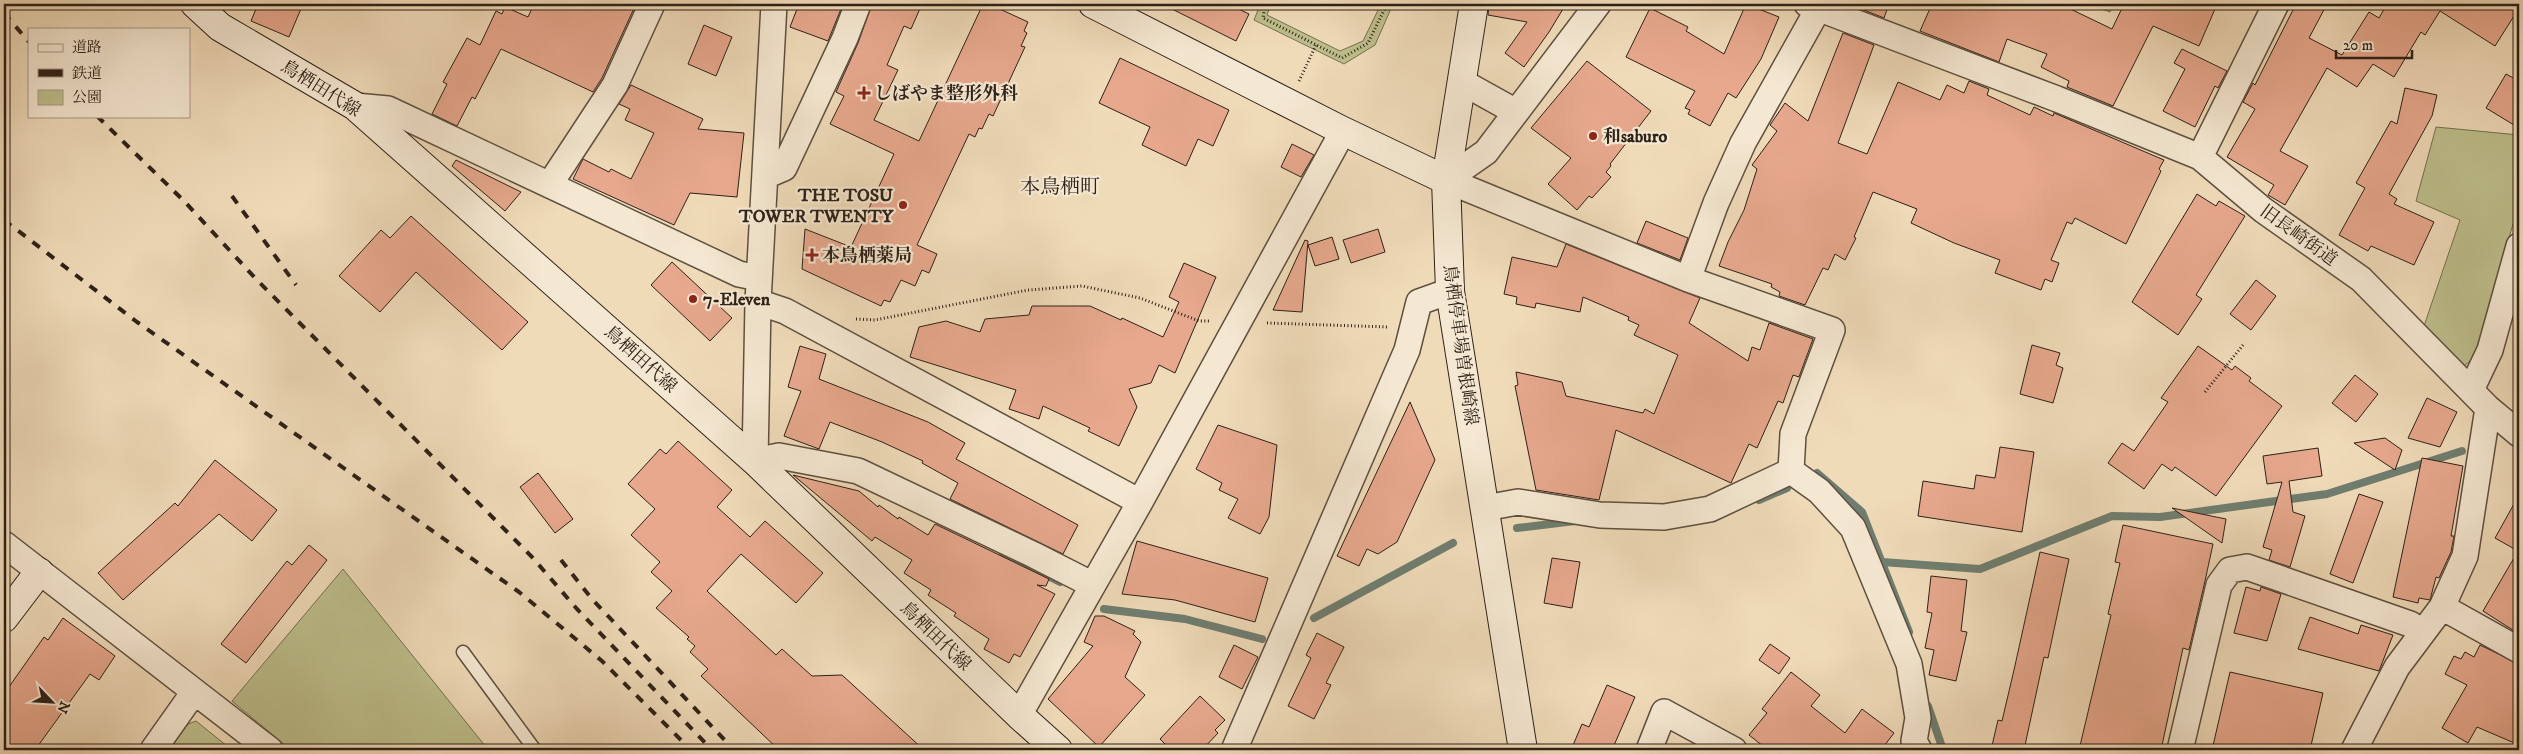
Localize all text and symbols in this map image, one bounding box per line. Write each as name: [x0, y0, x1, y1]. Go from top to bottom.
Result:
legend: [28, 28, 190, 118]
scale bar: [2336, 28, 2412, 60]
text: 20 m: [2343, 36, 2373, 55]
text: 道路: [72, 38, 102, 57]
street label: 鳥栖田代線: [276, 56, 364, 122]
text: 鉄道: [72, 64, 102, 83]
place label: しばやま整形外科: [874, 83, 1018, 105]
marker: しばやま整形外科: [858, 87, 870, 99]
text: 公園: [72, 88, 102, 107]
place label: 和saburo: [1603, 126, 1667, 148]
marker: 和saburo: [1587, 130, 1599, 142]
district label: 本鳥栖町: [1020, 175, 1100, 200]
place label: THE TOSU TOWER TWENTY: [738, 185, 894, 228]
marker: THE TOSU TOWER TWENTY: [897, 199, 909, 211]
street label: 旧長崎街道: [2256, 200, 2341, 271]
place label: 本鳥栖薬局: [822, 245, 912, 267]
marker: 本鳥栖薬局: [806, 249, 818, 261]
street label: 鳥栖停車場曽根崎線: [1438, 263, 1482, 427]
place label: 7-Eleven: [703, 289, 771, 311]
marker: 7-Eleven: [687, 293, 699, 305]
street label: 鳥栖田代線: [600, 321, 681, 398]
street label: 鳥栖田代線: [895, 598, 975, 676]
north arrow: [28, 676, 78, 726]
text: N: [52, 698, 73, 717]

